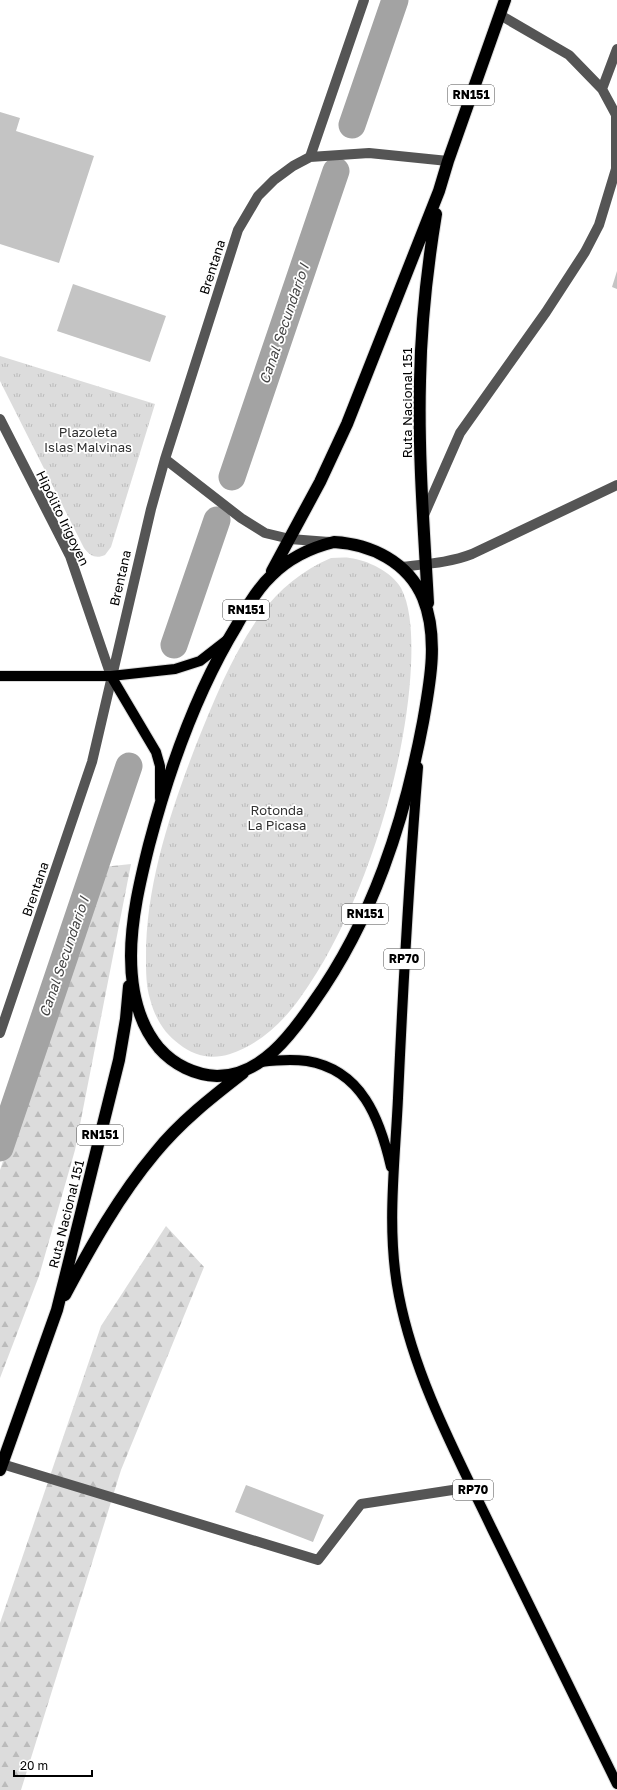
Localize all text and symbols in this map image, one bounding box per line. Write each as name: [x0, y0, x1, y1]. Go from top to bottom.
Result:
road number: RN151: [448, 85, 494, 105]
street label: Brentana: [196, 237, 228, 297]
water label: Canal Secundario I: [255, 260, 313, 386]
street label: Ruta Nacional 151: [399, 348, 415, 458]
park label: Plazoleta Islas Malvinas: [44, 424, 132, 455]
street label: Hipólito Irigoyen: [33, 468, 93, 568]
street label: Brentana: [106, 548, 134, 608]
road number: RN151: [223, 600, 269, 620]
park label: Rotonda La Picasa: [248, 802, 306, 833]
street label: Brentana: [18, 859, 52, 919]
water label: Canal Secundario I: [35, 893, 93, 1019]
road number: RN151: [342, 904, 388, 924]
road number: RP70: [384, 949, 424, 969]
road number: RN151: [77, 1125, 123, 1145]
street label: Ruta Nacional 151: [45, 1158, 87, 1270]
road number: RP70: [453, 1480, 493, 1500]
scale bar: [14, 1752, 92, 1778]
text: 20 m: [20, 1758, 48, 1773]

